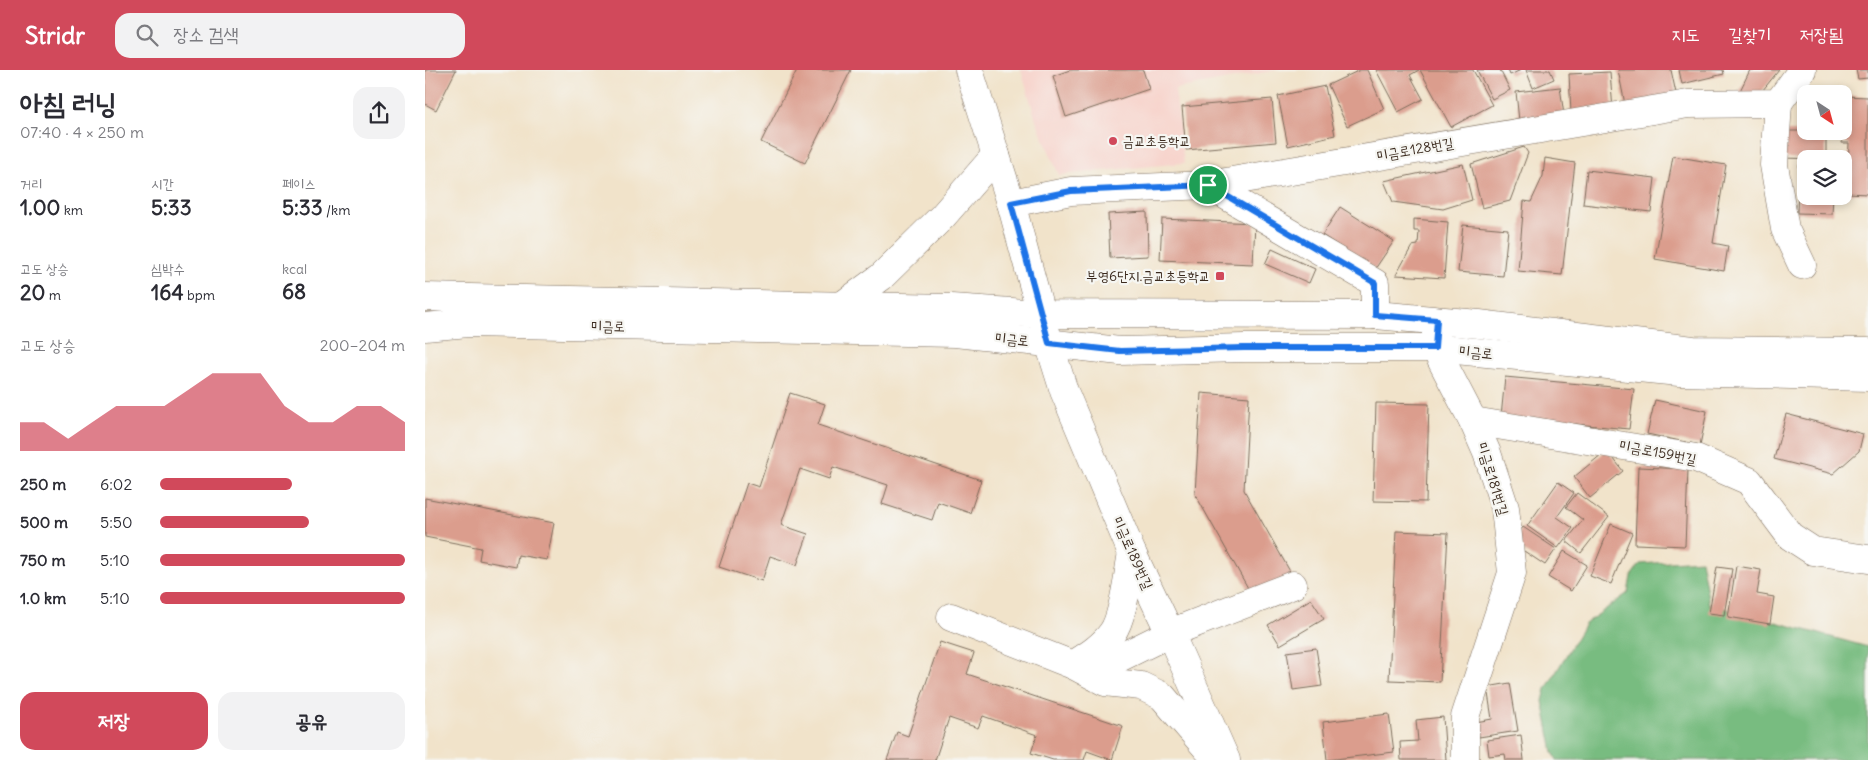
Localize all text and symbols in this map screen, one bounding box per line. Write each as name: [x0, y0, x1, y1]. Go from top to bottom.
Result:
search box: [115, 13, 465, 58]
text: Stridr: [25, 20, 85, 50]
icon: search: [133, 21, 161, 49]
text: 장소 검색: [173, 22, 239, 46]
text: 지도: [1671, 23, 1700, 46]
text: 길찾기: [1728, 23, 1772, 46]
text: 저장됨: [1800, 23, 1843, 46]
text: 아침 러닝: [20, 85, 117, 121]
north arrow: [1797, 85, 1853, 140]
map controls: [1797, 85, 1852, 205]
button: share: [353, 87, 405, 139]
text: 07:40 · 4 × 250 m: [20, 122, 144, 142]
place label: 금교초등학교: [1123, 132, 1191, 150]
street label: 미금로128번길: [1375, 133, 1456, 165]
marker: 금교초등학교: [1107, 135, 1119, 147]
button: layers: [1797, 150, 1852, 205]
pin: [1187, 164, 1229, 206]
icon: arrive: [1194, 171, 1222, 199]
text: 거리: [20, 175, 43, 193]
text: 시간: [151, 175, 174, 193]
text: 페이스: [282, 175, 316, 193]
text: 1.00: [20, 194, 60, 221]
text: 5:33: [151, 194, 192, 221]
text: 5:33: [282, 194, 323, 221]
text: km: [60, 201, 83, 219]
text: /km: [323, 201, 351, 219]
text: 고도 상승: [20, 260, 68, 278]
text: 심박수: [151, 260, 185, 278]
text: kcal: [282, 260, 307, 278]
place label: 부영6단지.금교초등학교: [1086, 267, 1210, 285]
marker: 부영6단지.금교초등학교: [1214, 270, 1226, 282]
text: 68: [282, 278, 306, 305]
text: 20: [20, 279, 45, 306]
text: 164: [151, 279, 184, 306]
text: m: [45, 286, 61, 304]
text: bpm: [184, 286, 215, 304]
street label: 미금로: [591, 317, 625, 335]
street label: 미금로: [994, 328, 1030, 350]
text: 고도 상승: [20, 335, 75, 355]
text: 200–204 m: [320, 335, 405, 355]
street label: 미금로: [1458, 341, 1494, 363]
street label: 미금로159번길: [1618, 436, 1699, 468]
street label: 미금로181번길: [1473, 440, 1513, 518]
text: 250 m: [20, 474, 66, 494]
text: 6:02: [100, 474, 132, 494]
text: 500 m: [20, 512, 68, 532]
text: 5:50: [100, 512, 133, 532]
street label: 미금로189번길: [1109, 514, 1157, 593]
text: 750 m: [20, 550, 65, 570]
text: 5:10: [100, 550, 130, 570]
text: 1.0 km: [20, 588, 66, 608]
text: 5:10: [100, 588, 130, 608]
button: 저장: [20, 692, 208, 750]
button: 공유: [218, 692, 405, 750]

